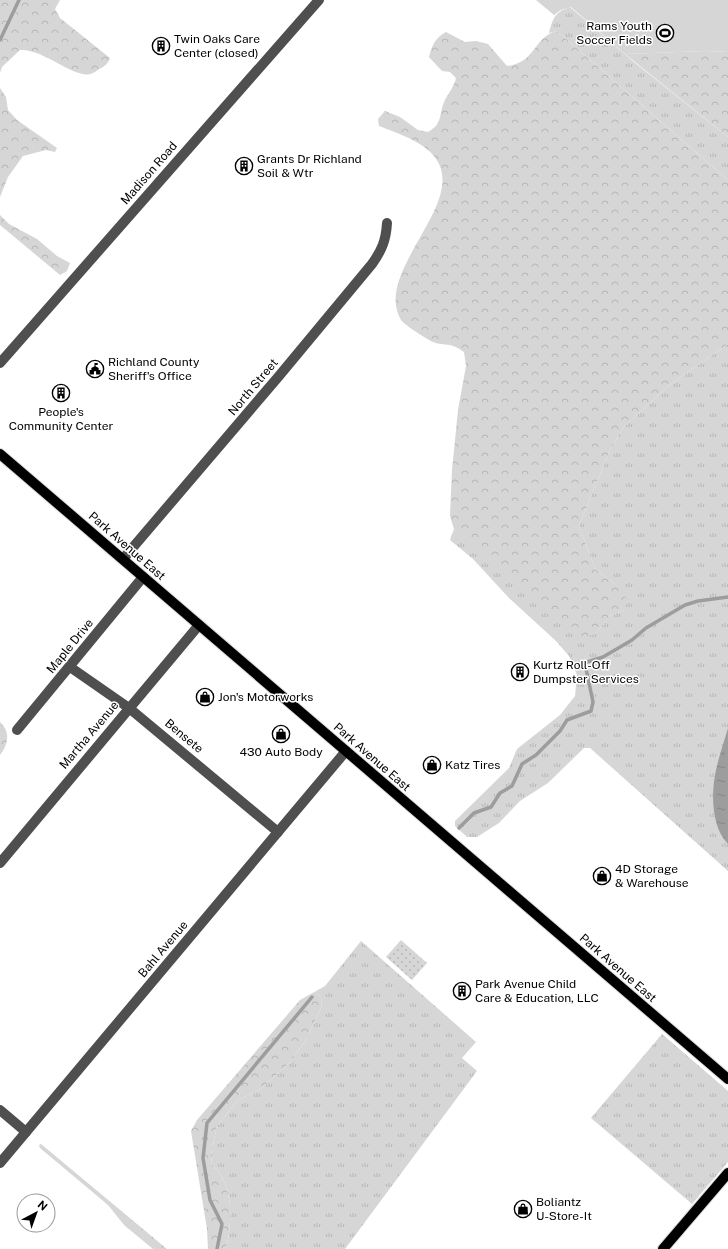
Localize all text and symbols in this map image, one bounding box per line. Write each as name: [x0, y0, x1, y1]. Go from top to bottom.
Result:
place label: Rams Youth Soccer Fields: [576, 19, 652, 47]
sports icon: Rams Youth Soccer Fields: [655, 23, 675, 43]
place label: Twin Oaks Care Center (closed): [174, 32, 260, 60]
building icon: Twin Oaks Care Center (closed): [151, 36, 171, 56]
street label: Madison Road: [118, 139, 180, 207]
place label: Grants Dr Richland Soil & Wtr: [257, 152, 362, 180]
building icon: Grants Dr Richland Soil & Wtr: [234, 156, 254, 176]
place label: Richland County Sheriff's Office: [108, 355, 200, 383]
street label: North Street: [225, 356, 281, 418]
public building icon: Richland County Sheriff's Office: [85, 359, 105, 379]
building icon: People's Community Center: [51, 383, 71, 403]
place label: People's Community Center: [9, 405, 113, 433]
street label: Park Avenue East: [86, 509, 168, 583]
street label: Maple Drive: [44, 616, 96, 676]
place label: Kurtz Roll-Off Dumpster Services: [533, 658, 639, 686]
building icon: Kurtz Roll-Off Dumpster Services: [510, 662, 530, 682]
shop icon: Jon's Motorworks: [195, 687, 215, 707]
place label: Jon's Motorworks: [218, 690, 313, 704]
street label: Martha Avenue: [57, 698, 122, 772]
street label: Bensete: [162, 716, 206, 756]
street label: Park Avenue East: [331, 720, 413, 794]
shop icon: 430 Auto Body: [271, 724, 291, 744]
place label: 430 Auto Body: [239, 745, 323, 759]
shop icon: Katz Tires: [422, 755, 442, 775]
place label: Katz Tires: [445, 758, 500, 772]
place label: 4D Storage & Warehouse: [615, 862, 689, 890]
shop icon: 4D Storage & Warehouse: [592, 866, 612, 886]
street label: Bahl Avenue: [135, 918, 191, 980]
street label: Park Avenue East: [577, 931, 659, 1005]
place label: Park Avenue Child Care & Education, LLC: [475, 977, 599, 1005]
building icon: Park Avenue Child Care & Education, LLC: [452, 981, 472, 1001]
north arrow: [16, 1193, 56, 1233]
place label: Boliantz U-Store-It: [536, 1195, 592, 1223]
text: N: [35, 1198, 50, 1213]
shop icon: Boliantz U-Store-It: [513, 1199, 533, 1219]

